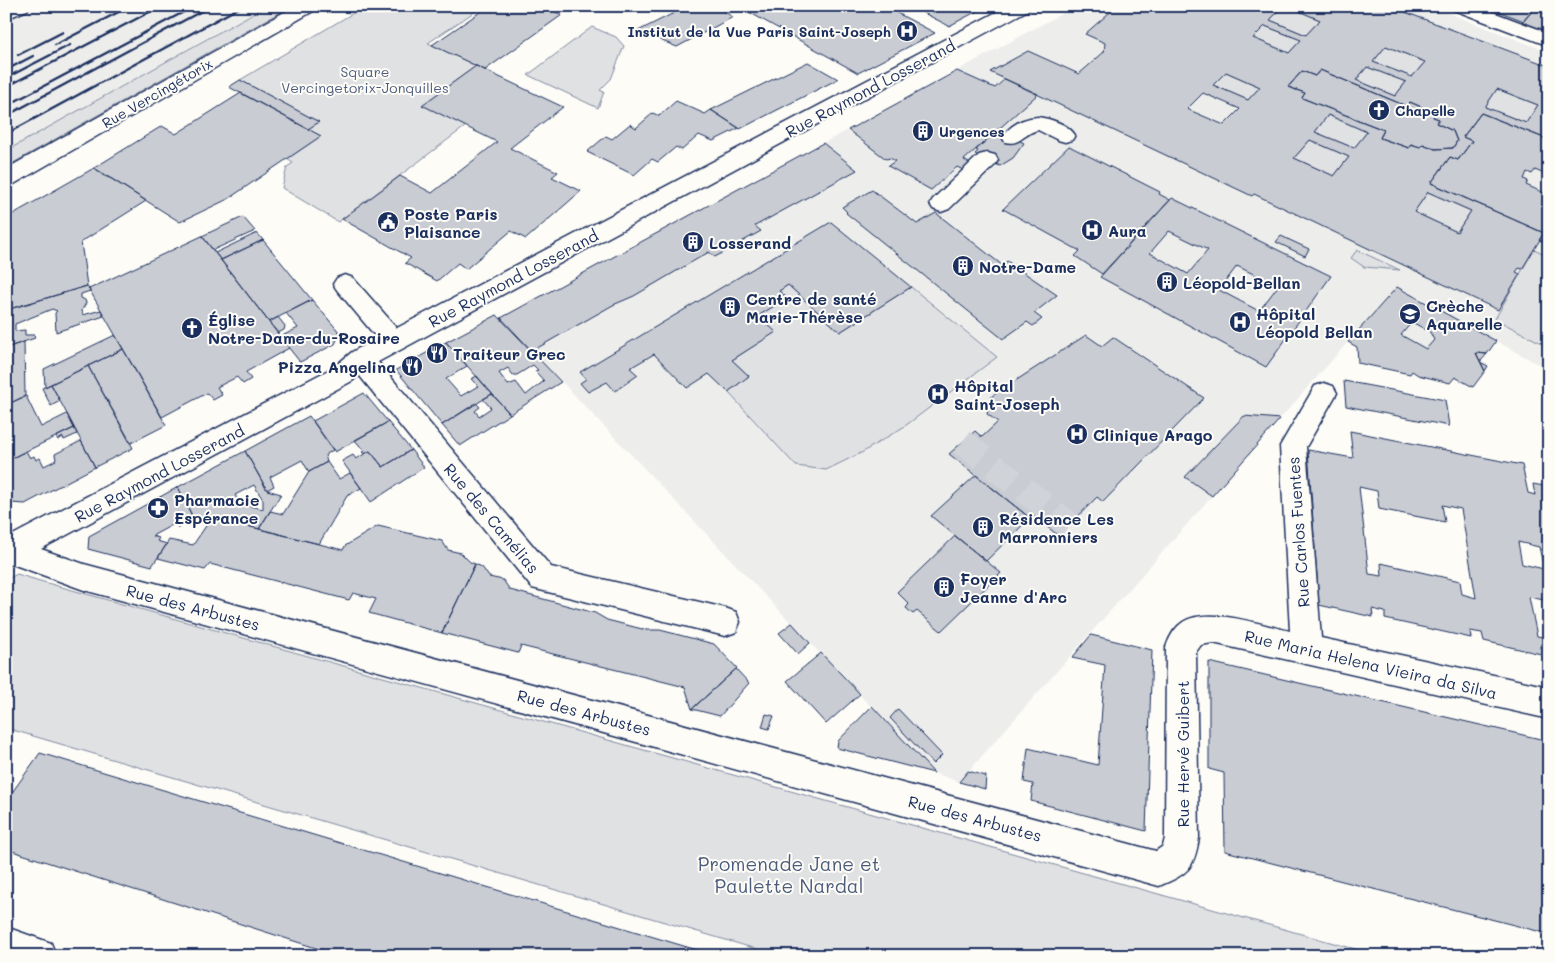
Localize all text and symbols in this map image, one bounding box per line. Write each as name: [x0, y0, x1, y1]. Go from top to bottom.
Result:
hospital icon: Institut de la Vue Paris Saint-Joseph: [895, 19, 919, 43]
place label: Institut de la Vue Paris Saint-Joseph: [627, 22, 891, 41]
street label: Rue Raymond Losserand: [781, 34, 959, 142]
street label: Rue Vercingétorix: [98, 54, 216, 132]
park label: Square Vercingetorix-Jonquilles: [281, 62, 449, 97]
church icon: Chapelle: [1367, 98, 1391, 122]
place label: Chapelle: [1395, 101, 1455, 120]
building icon: Urgences: [911, 119, 935, 143]
place label: Urgences: [939, 122, 1005, 141]
place label: Poste Paris Plaisance: [404, 203, 498, 242]
public building icon: Poste Paris Plaisance: [376, 210, 400, 234]
hospital icon: Aura: [1080, 218, 1104, 242]
place label: Aura: [1108, 220, 1147, 241]
street label: Rue Raymond Losserand: [424, 224, 602, 332]
building icon: Losserand: [681, 230, 705, 254]
place label: Losserand: [709, 232, 791, 253]
building icon: Notre-Dame: [951, 254, 975, 278]
place label: Notre-Dame: [979, 256, 1076, 277]
building icon: Léopold-Bellan: [1155, 270, 1179, 294]
place label: Léopold-Bellan: [1183, 272, 1301, 293]
place label: Centre de santé Marie-Thérèse: [746, 288, 876, 327]
building icon: Centre de santé Marie-Thérèse: [718, 295, 742, 319]
place label: Crèche Aquarelle: [1426, 295, 1503, 334]
school or university icon: Crèche Aquarelle: [1398, 302, 1422, 326]
place label: Hôpital Léopold Bellan: [1256, 303, 1373, 342]
place label: Église Notre-Dame-du-Rosaire: [208, 309, 400, 348]
hospital icon: Hôpital Léopold Bellan: [1228, 310, 1252, 334]
church icon: Église Notre-Dame-du-Rosaire: [180, 316, 204, 340]
restaurant icon: Traiteur Grec: [425, 341, 449, 365]
place label: Traiteur Grec: [453, 343, 566, 364]
restaurant icon: Pizza Angelina: [400, 354, 424, 378]
place label: Pizza Angelina: [278, 356, 396, 377]
place label: Hôpital Saint-Joseph: [954, 375, 1060, 414]
hospital icon: Hôpital Saint-Joseph: [926, 382, 950, 406]
street label: Rue Raymond Losserand: [70, 419, 248, 527]
hospital icon: Clinique Arago: [1065, 422, 1089, 446]
place label: Clinique Arago: [1093, 424, 1213, 445]
street label: Rue Carlos Fuentes: [1282, 456, 1314, 608]
street label: Rue des Camélias: [440, 459, 544, 577]
place label: Pharmacie Espérance: [174, 489, 259, 528]
pharmacy icon: Pharmacie Espérance: [146, 496, 170, 520]
place label: Résidence Les Marronniers: [999, 508, 1114, 547]
building icon: Résidence Les Marronniers: [971, 515, 995, 539]
place label: Foyer Jeanne d'Arc: [960, 568, 1067, 607]
building icon: Foyer Jeanne d'Arc: [932, 575, 956, 599]
street label: Rue des Arbustes: [124, 579, 262, 635]
street label: Rue Maria Helena Vieira da Silva: [1243, 625, 1499, 703]
street label: Rue Hervé Guibert: [1172, 680, 1193, 828]
street label: Rue des Arbustes: [515, 684, 653, 740]
street label: Rue des Arbustes: [906, 790, 1044, 846]
park label: Promenade Jane et Paulette Nardal: [698, 851, 880, 898]

